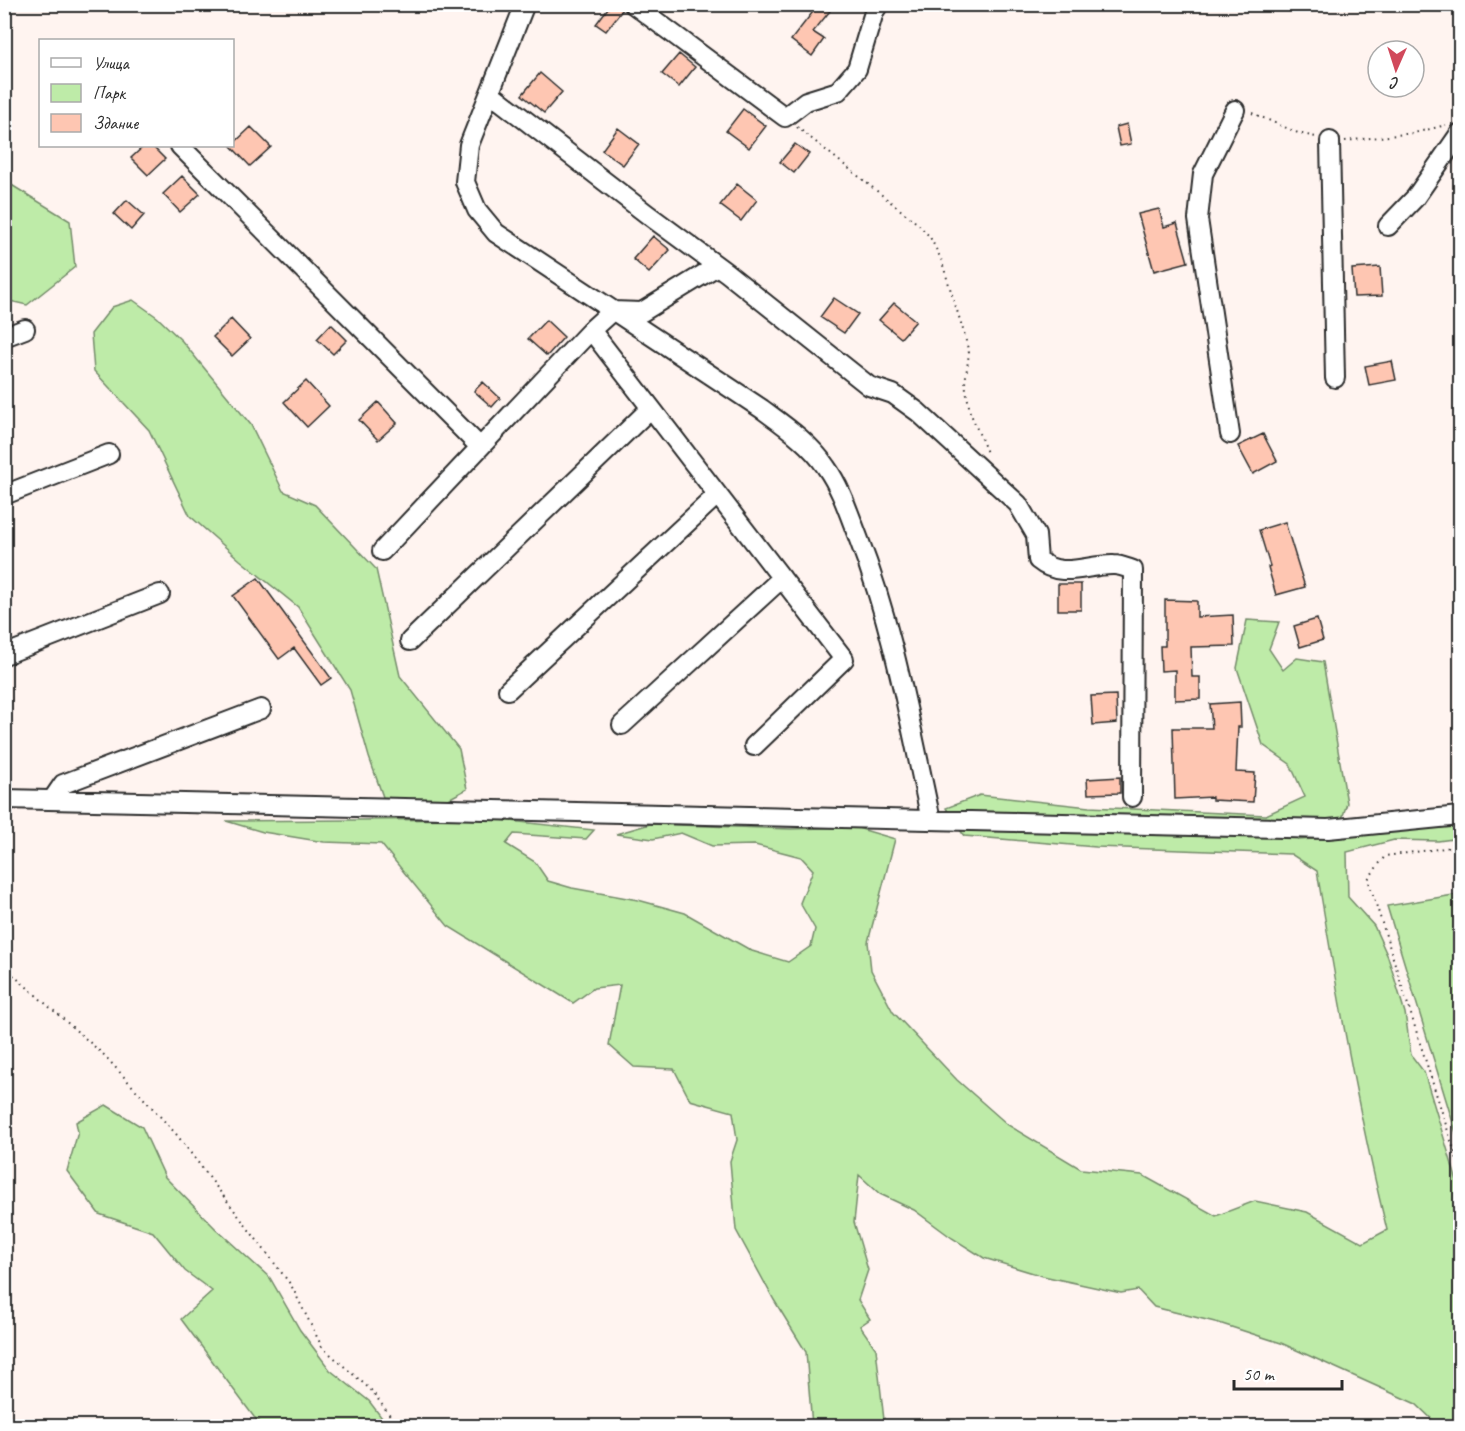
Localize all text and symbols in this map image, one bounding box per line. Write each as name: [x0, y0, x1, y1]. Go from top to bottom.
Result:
legend: [39, 39, 234, 147]
north arrow: [1366, 39, 1426, 99]
text: Улица: [93, 52, 130, 74]
text: С: [1389, 73, 1400, 93]
text: Парк: [93, 82, 127, 104]
text: Здание: [93, 112, 139, 134]
scale bar: [1234, 1353, 1342, 1391]
text: 50 m: [1243, 1363, 1276, 1385]

